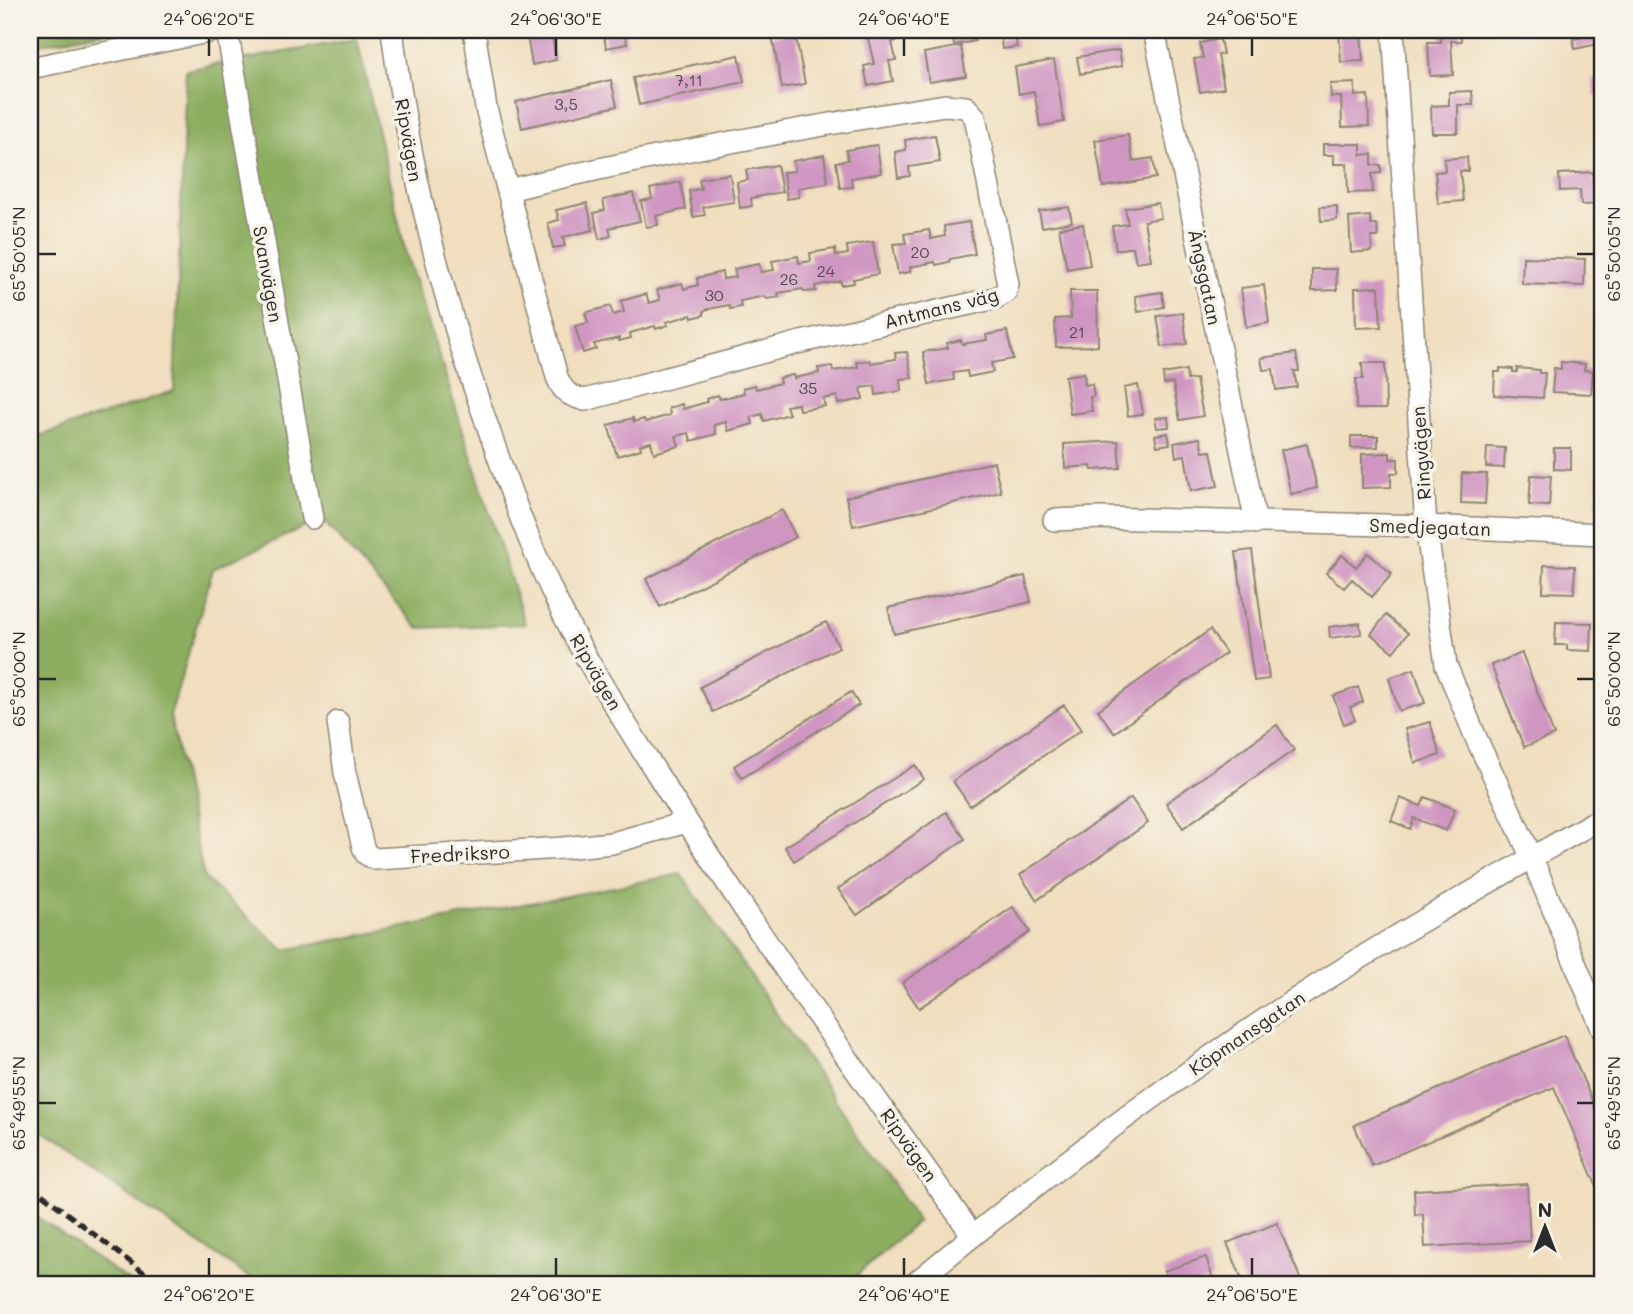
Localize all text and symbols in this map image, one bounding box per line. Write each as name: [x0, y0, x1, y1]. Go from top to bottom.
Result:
text: 24°06'20"E: [163, 6, 255, 30]
text: 24°06'30"E: [510, 6, 602, 30]
text: 24°06'40"E: [858, 6, 950, 30]
text: 24°06'50"E: [1206, 6, 1298, 30]
house number: 7,11: [675, 69, 703, 90]
house number: 3,5: [554, 93, 578, 114]
street label: Ripvägen: [390, 96, 429, 184]
text: 65°50'05"N: [6, 206, 30, 302]
text: 65°50'05"N: [1601, 206, 1625, 302]
street label: Svanvägen: [248, 224, 289, 324]
street label: Ängsgatan: [1183, 227, 1228, 327]
house number: 20: [911, 241, 930, 262]
house number: 24: [817, 260, 836, 281]
house number: 26: [780, 268, 798, 289]
street label: Antmans väg: [881, 281, 1001, 334]
house number: 30: [704, 284, 724, 305]
house number: 21: [1069, 321, 1085, 342]
house number: 35: [799, 377, 817, 398]
street label: Ringvägen: [1405, 405, 1436, 501]
street label: Smedjegatan: [1369, 512, 1491, 541]
street label: Ripvägen: [565, 629, 628, 714]
text: 65°50'00"N: [6, 631, 30, 727]
text: 65°50'00"N: [1601, 631, 1625, 727]
street label: Fredriksro: [410, 838, 510, 869]
street label: Köpmansgatan: [1184, 985, 1310, 1081]
text: 65°49'55"N: [6, 1056, 30, 1150]
text: 65°49'55"N: [1601, 1056, 1625, 1150]
street label: Ripvägen: [875, 1103, 944, 1186]
north arrow: [1510, 1192, 1580, 1262]
text: N: [1538, 1197, 1552, 1222]
text: 24°06'20"E: [163, 1282, 255, 1306]
text: 24°06'30"E: [510, 1282, 602, 1306]
text: 24°06'40"E: [858, 1282, 950, 1306]
text: 24°06'50"E: [1206, 1282, 1298, 1306]

